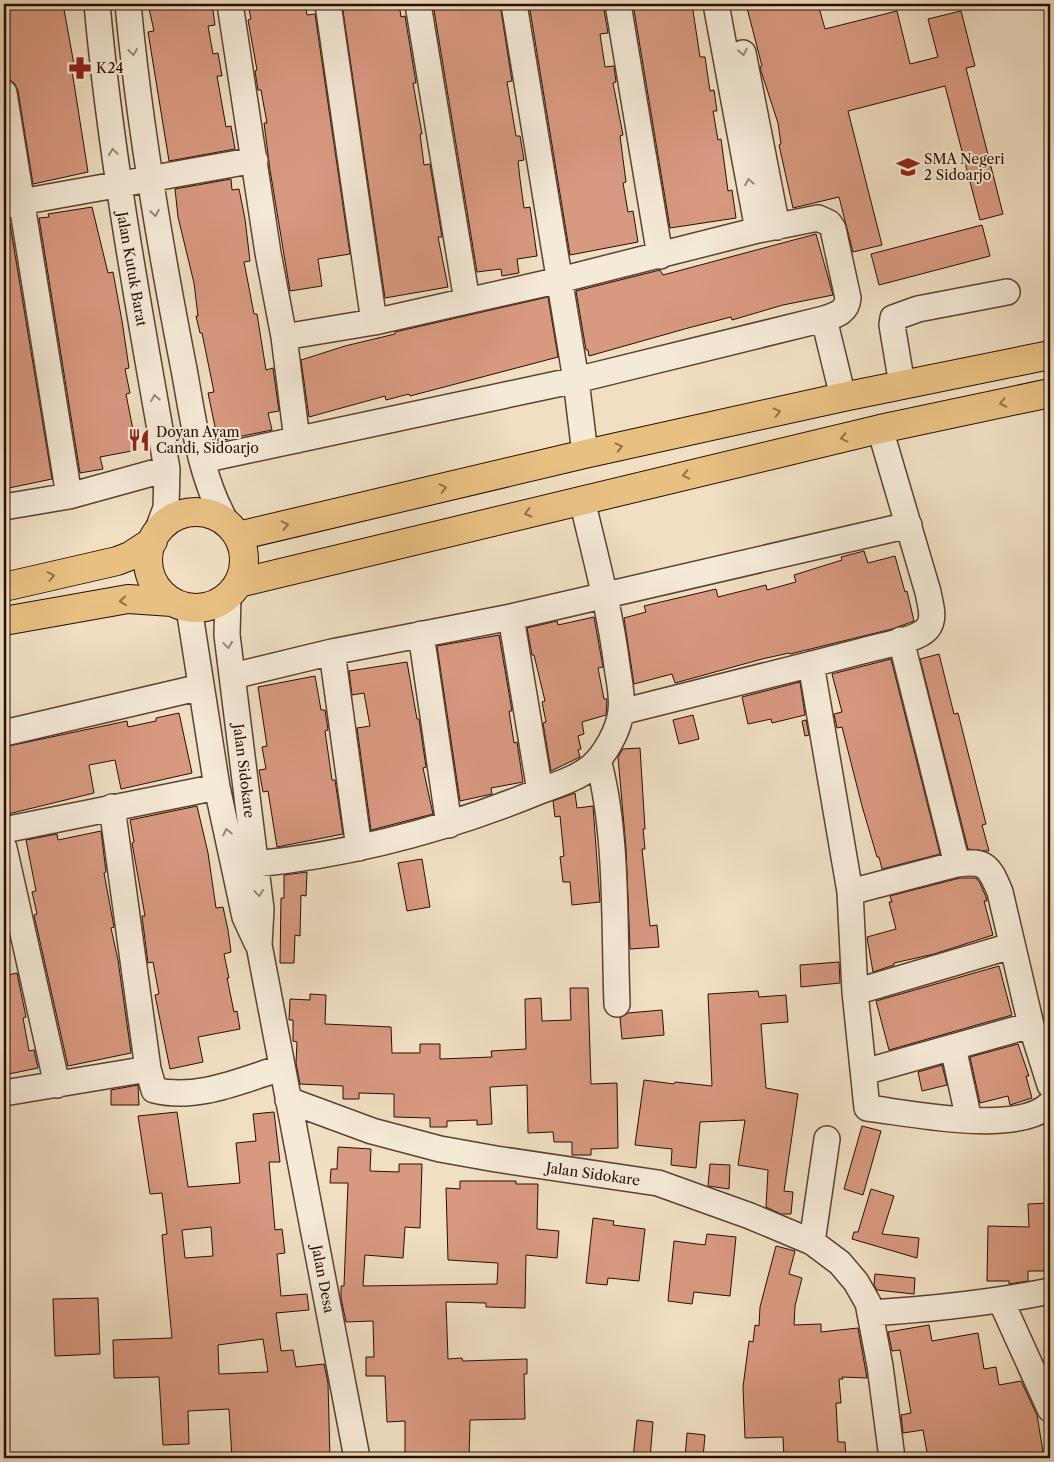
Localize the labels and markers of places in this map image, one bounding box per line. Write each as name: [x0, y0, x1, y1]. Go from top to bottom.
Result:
pharmacy icon: K24: [67, 55, 93, 81]
place label: K24: [96, 59, 124, 77]
place label: SMA Negeri 2 Sidoarjo: [924, 150, 1004, 184]
school or university icon: SMA Negeri 2 Sidoarjo: [895, 154, 921, 180]
place label: Doyan Ayam Candi, Sidoarjo: [156, 423, 259, 457]
restaurant icon: Doyan Ayam Candi, Sidoarjo: [126, 427, 152, 453]

